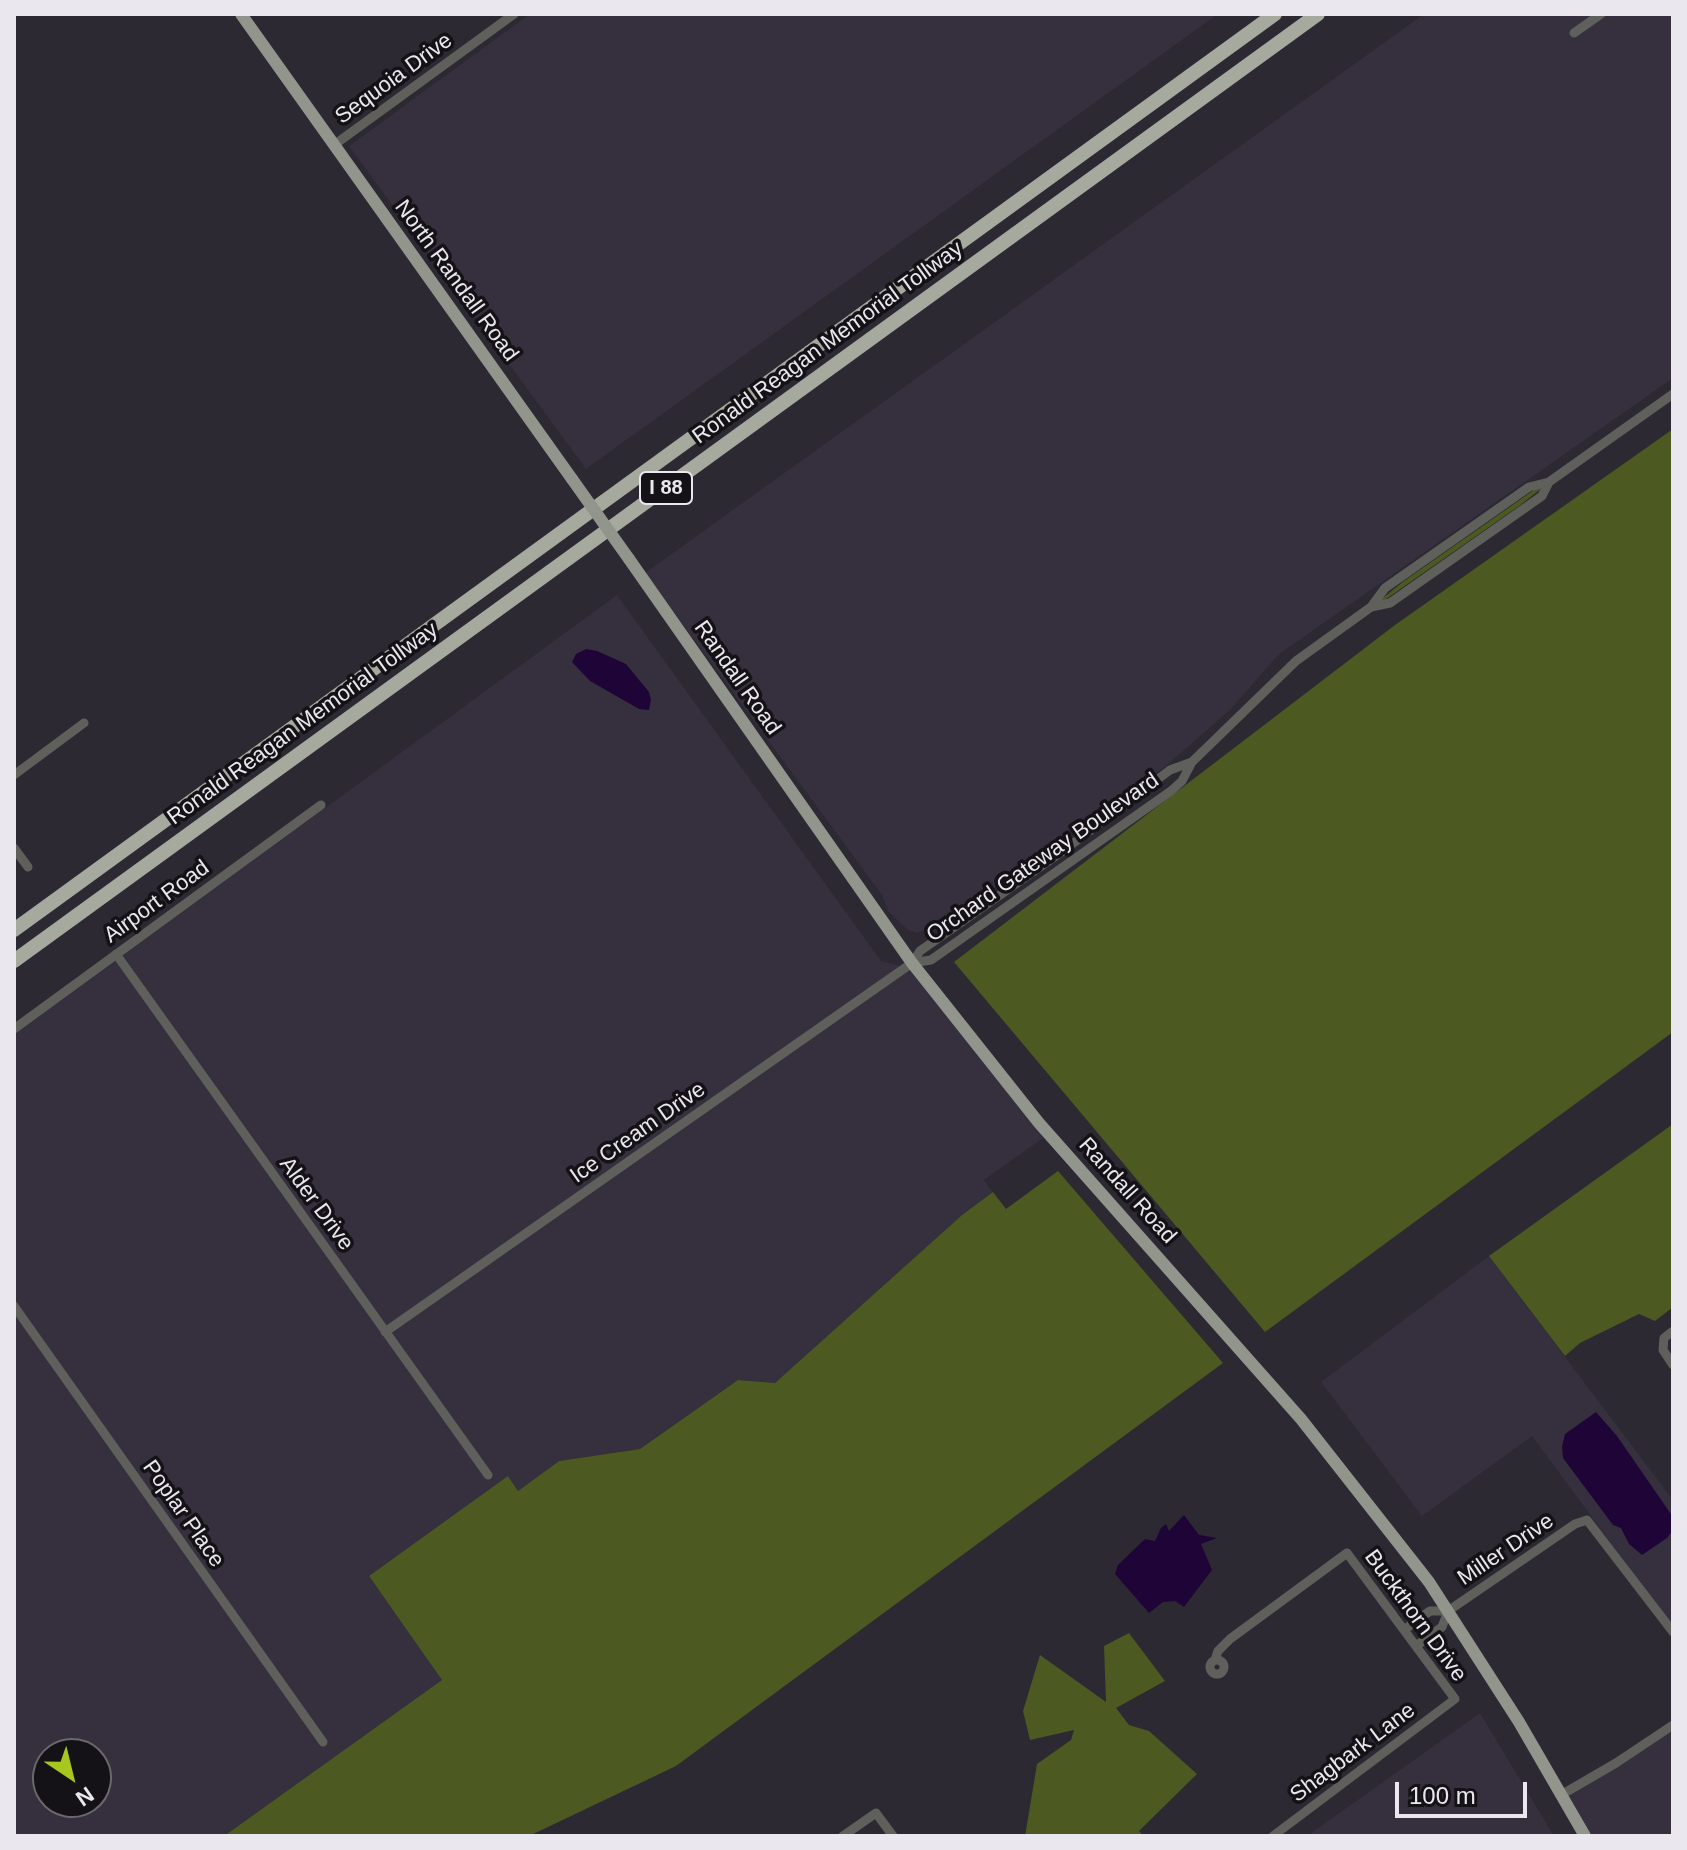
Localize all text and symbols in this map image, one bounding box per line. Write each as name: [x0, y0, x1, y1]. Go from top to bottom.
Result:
street label: Sequoia Drive: [330, 28, 458, 130]
street label: North Randall Road: [389, 195, 523, 367]
street label: Ronald Reagan Memorial Tollway: [688, 236, 968, 450]
road number: I 88: [640, 472, 692, 504]
street label: Randall Road: [688, 616, 786, 740]
street label: Ronald Reagan Memorial Tollway: [163, 617, 443, 831]
street label: Orchard Gateway Boulevard: [922, 768, 1164, 948]
street label: Airport Road: [99, 855, 215, 949]
street label: Ice Cream Drive: [565, 1077, 711, 1189]
street label: Randall Road: [1073, 1133, 1181, 1249]
street label: Alder Drive: [273, 1152, 359, 1256]
street label: Poplar Place: [136, 1455, 230, 1573]
street label: Miller Drive: [1453, 1508, 1559, 1592]
street label: Buckthorn Drive: [1358, 1545, 1472, 1687]
street label: Shagbark Lane: [1285, 1698, 1421, 1808]
north arrow: [32, 1738, 112, 1818]
scale bar: [1399, 1766, 1531, 1816]
text: N: [71, 1782, 99, 1811]
text: 100 m: [1409, 1782, 1476, 1809]

